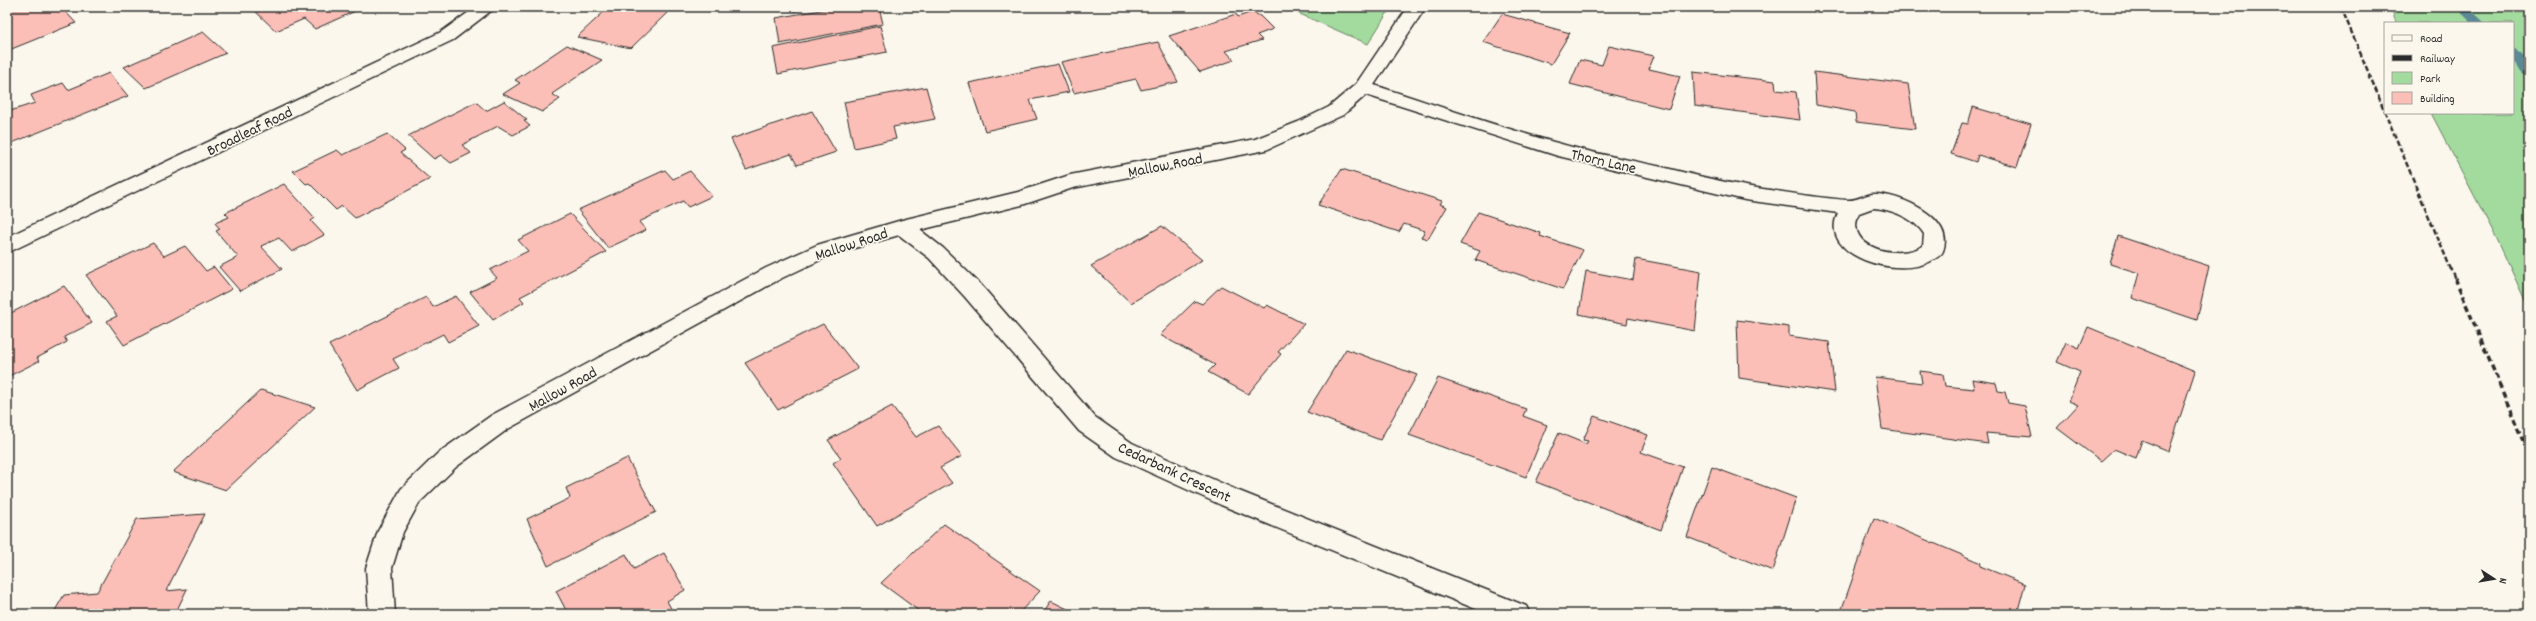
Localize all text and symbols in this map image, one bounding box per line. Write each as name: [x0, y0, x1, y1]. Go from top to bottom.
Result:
legend: [2384, 22, 2514, 114]
text: Road: [2420, 31, 2442, 48]
text: Railway: [2420, 51, 2456, 68]
text: Park: [2420, 71, 2441, 88]
text: Building: [2420, 91, 2455, 108]
street label: Broadleaf Road: [203, 101, 297, 163]
street label: Thorn Lane: [1569, 144, 1638, 181]
street label: Mallow Road: [1126, 148, 1205, 185]
street label: Mallow Road: [812, 223, 891, 268]
street label: Mallow Road: [525, 362, 602, 419]
street label: Cedarbank Crescent: [1114, 437, 1234, 510]
north arrow: [2474, 559, 2514, 599]
text: N: [2493, 576, 2510, 586]

